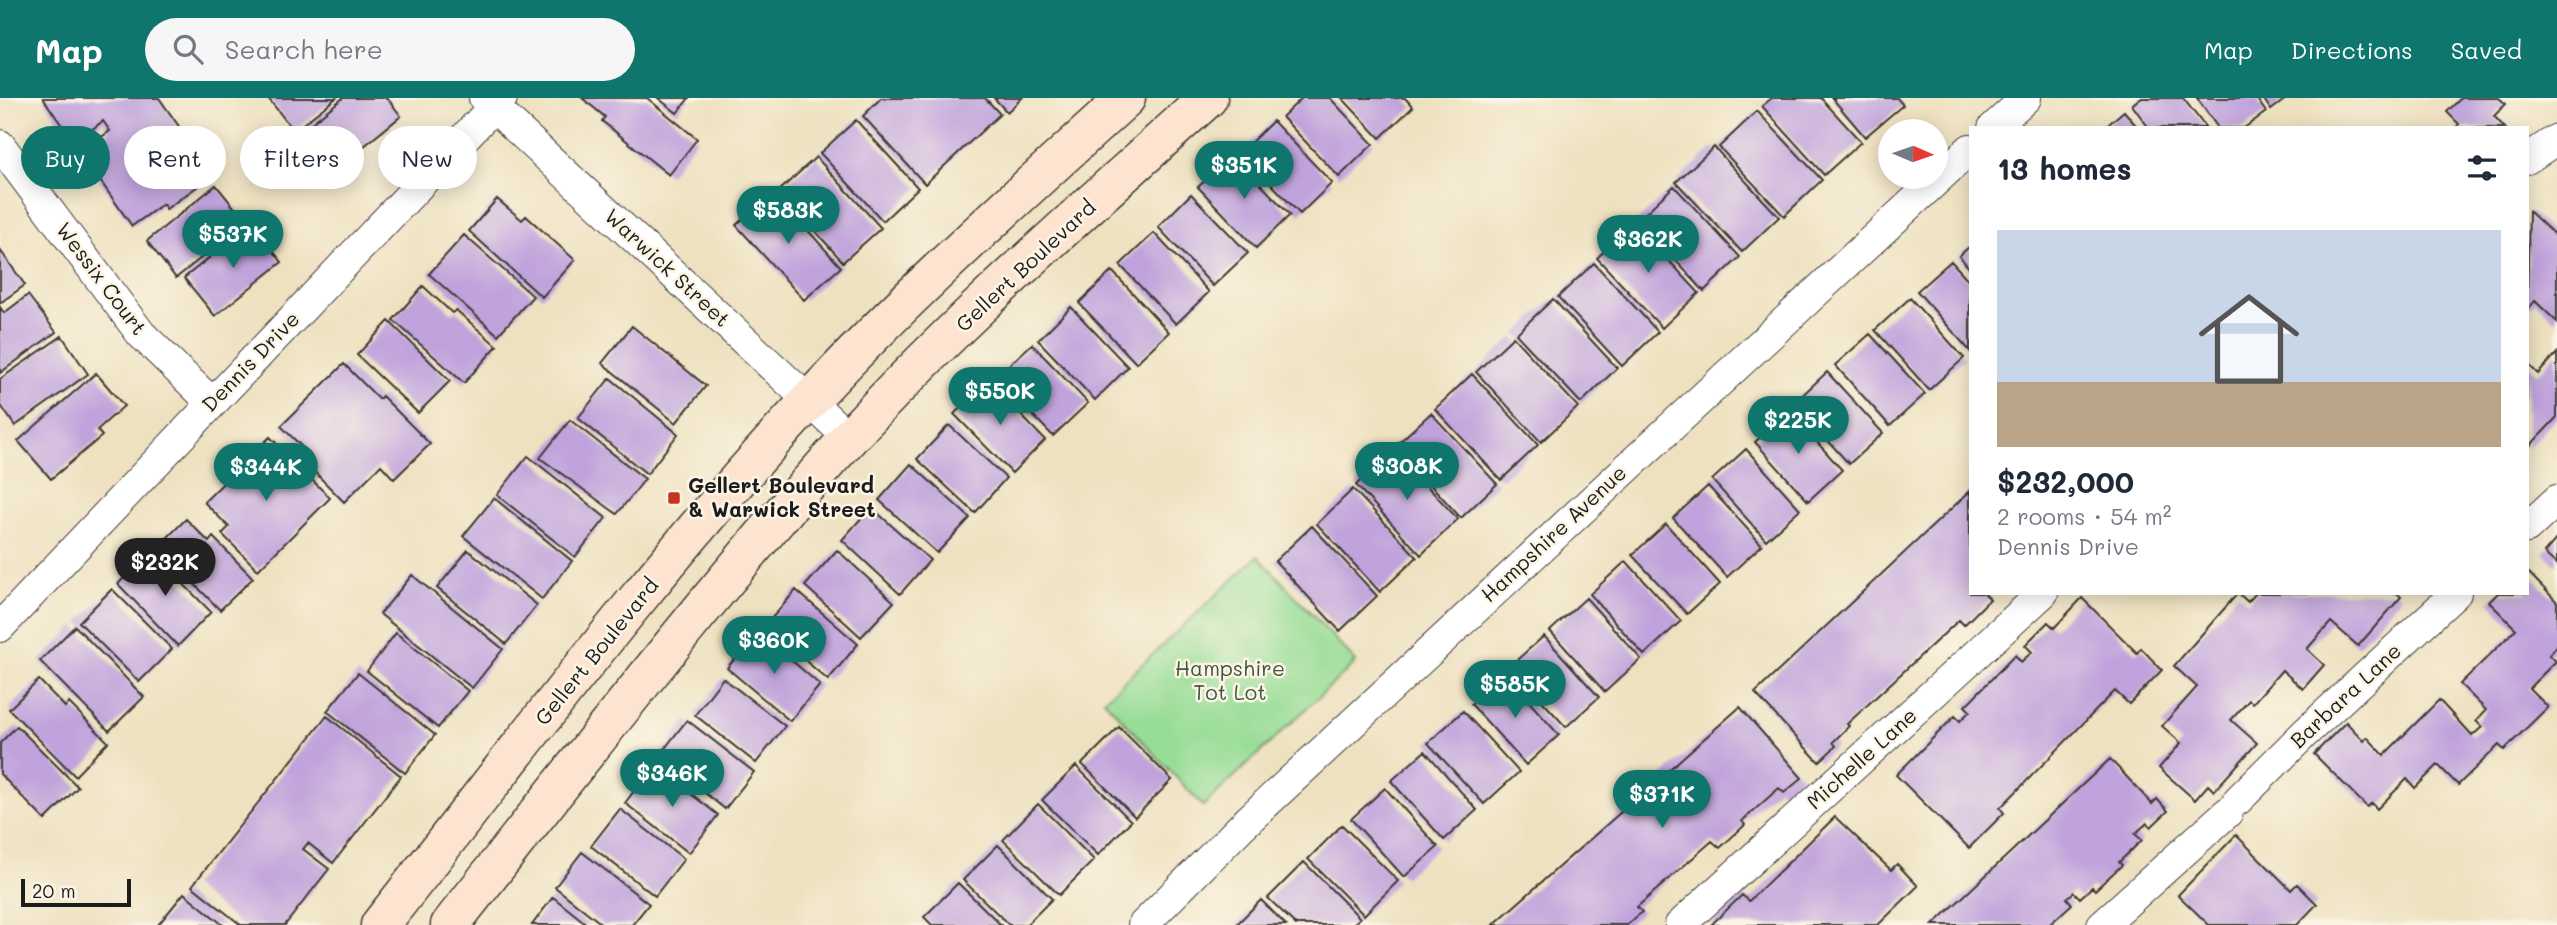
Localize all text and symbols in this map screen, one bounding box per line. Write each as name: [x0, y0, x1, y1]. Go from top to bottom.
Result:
search box: [145, 18, 635, 81]
text: Map: [35, 28, 103, 71]
icon: search: [169, 30, 207, 68]
text: Search here: [225, 32, 383, 66]
text: Map: [2204, 34, 2253, 65]
text: Directions: [2291, 34, 2413, 65]
text: Saved: [2451, 34, 2522, 65]
north arrow: [1878, 119, 1948, 189]
map controls: [1878, 119, 1948, 189]
chip: Buy: [21, 126, 110, 189]
chip: Rent: [124, 126, 226, 189]
chip: Filters: [240, 126, 364, 189]
chip: New: [378, 126, 477, 189]
pin: $351K: [1195, 141, 1293, 201]
text: 13 homes: [1997, 148, 2132, 188]
text: $351K: [1211, 149, 1277, 179]
icon: filters: [2463, 149, 2501, 187]
pin: $583K: [739, 186, 837, 246]
street label: Gellert Boulevard: [949, 193, 1101, 337]
text: $583K: [753, 194, 823, 224]
street label: Warwick Street: [600, 202, 736, 332]
pin: $537K: [184, 211, 282, 270]
street label: Wessix Court: [51, 216, 153, 340]
pin: $362K: [1599, 216, 1697, 275]
text: $537K: [198, 218, 268, 248]
text: $362K: [1613, 223, 1683, 253]
icon: home: [2186, 276, 2312, 402]
street label: Dennis Drive: [195, 305, 305, 417]
pin: $550K: [951, 368, 1049, 427]
text: $550K: [964, 375, 1036, 405]
pin: $225K: [1749, 396, 1847, 456]
text: $225K: [1764, 404, 1832, 434]
pin: $308K: [1358, 442, 1456, 502]
pin: $344K: [217, 444, 315, 503]
text: $308K: [1371, 450, 1443, 480]
text: $344K: [230, 451, 302, 481]
street label: Hampshire Avenue: [1475, 459, 1631, 607]
text: $232,000: [1997, 461, 2134, 501]
place label: Gellert Boulevard & Warwick Street: [688, 471, 876, 522]
marker: Gellert Boulevard & Warwick Street: [666, 490, 682, 506]
text: 2 rooms · 54 m²: [1997, 501, 2172, 531]
text: Dennis Drive: [1997, 531, 2139, 561]
pin: $232K: [116, 538, 214, 598]
text: $232K: [131, 546, 199, 576]
street label: Gellert Boulevard: [528, 572, 664, 730]
pin: $360K: [725, 616, 823, 676]
text: $360K: [738, 624, 810, 654]
street label: Barbara Lane: [2284, 637, 2406, 753]
park label: Hampshire Tot Lot: [1175, 654, 1285, 705]
pin: $585K: [1466, 660, 1564, 720]
text: $585K: [1480, 668, 1550, 698]
street label: Michelle Lane: [1800, 701, 1922, 815]
pin: $346K: [623, 750, 721, 809]
text: $346K: [636, 757, 708, 787]
pin: $371K: [1613, 770, 1711, 830]
text: $371K: [1629, 778, 1695, 808]
scale bar: [21, 876, 131, 908]
text: 20 m: [32, 878, 76, 903]

